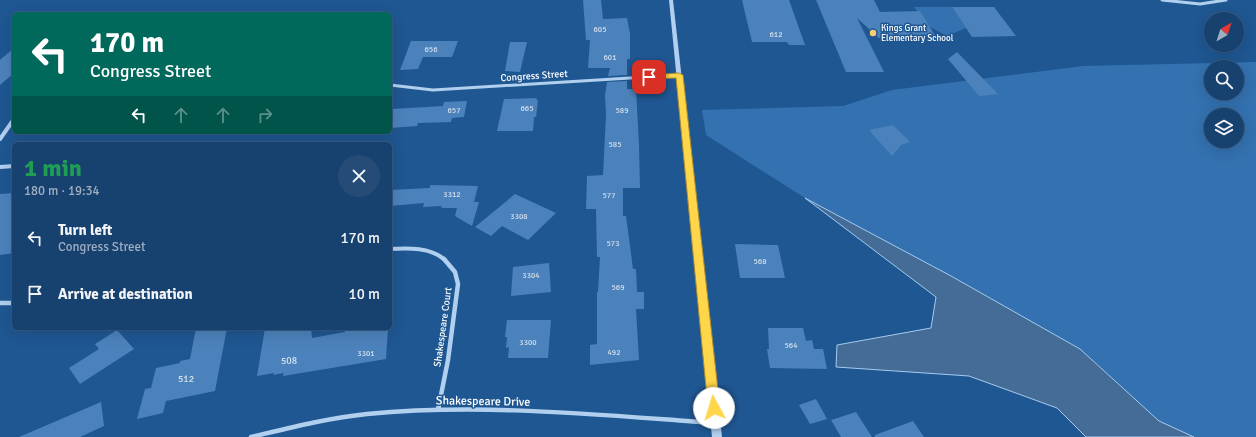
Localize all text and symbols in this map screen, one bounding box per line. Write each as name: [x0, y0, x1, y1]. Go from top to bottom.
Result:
north arrow: [1204, 12, 1244, 52]
map controls: [1204, 12, 1244, 148]
place label: Kings Grant Elementary School: [881, 23, 954, 44]
house number: 605: [594, 24, 606, 34]
text: 170 m: [90, 26, 164, 60]
icon: left: [24, 28, 76, 80]
marker: Kings Grant Elementary School: [868, 28, 878, 38]
house number: 612: [770, 29, 782, 39]
house number: 656: [425, 44, 437, 54]
house number: 601: [604, 52, 616, 62]
text: Congress Street: [90, 60, 211, 82]
pin: [632, 60, 666, 94]
button: search: [1204, 60, 1244, 100]
icon: arrive: [638, 66, 660, 88]
street label: Congress Street: [500, 68, 569, 84]
house number: 665: [521, 103, 533, 113]
icon: left: [128, 104, 150, 126]
icon: ahead: [170, 104, 192, 126]
icon: ahead: [212, 104, 234, 126]
icon: right: [254, 104, 276, 126]
house number: 657: [448, 105, 460, 115]
house number: 589: [616, 105, 628, 115]
button: layers: [1204, 108, 1244, 148]
house number: 585: [609, 139, 621, 149]
text: 1 min: [24, 153, 82, 183]
button: close: [338, 155, 380, 197]
text: 180 m · 19:34: [24, 183, 100, 199]
house number: 3312: [443, 189, 461, 199]
house number: 577: [603, 190, 615, 200]
house number: 3308: [510, 211, 528, 221]
text: Turn left: [58, 221, 112, 239]
icon: left: [24, 227, 46, 249]
text: 170 m: [340, 229, 380, 247]
house number: 573: [607, 238, 619, 248]
text: Congress Street: [58, 239, 146, 255]
house number: 568: [754, 256, 766, 266]
house number: 3304: [522, 270, 540, 280]
house number: 569: [612, 282, 624, 292]
icon: arrive: [24, 283, 46, 305]
text: Arrive at destination: [58, 285, 193, 303]
text: 10 m: [349, 285, 380, 303]
street label: Shakespeare Court: [431, 286, 455, 368]
house number: 3300: [519, 337, 537, 347]
house number: 564: [785, 340, 798, 350]
house number: 492: [608, 347, 620, 357]
house number: 3301: [357, 348, 375, 358]
house number: 508: [281, 355, 297, 367]
house number: 512: [178, 373, 194, 385]
position arrow: [693, 387, 735, 429]
street label: Shakespeare Drive: [436, 393, 530, 410]

